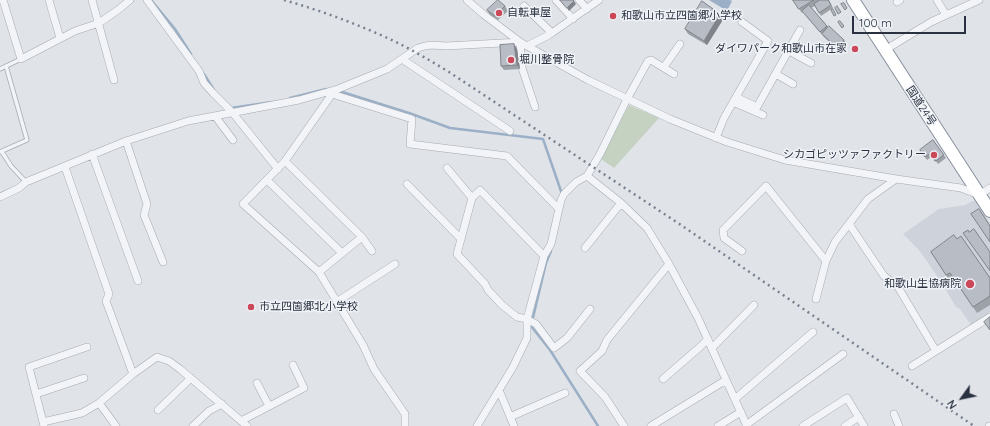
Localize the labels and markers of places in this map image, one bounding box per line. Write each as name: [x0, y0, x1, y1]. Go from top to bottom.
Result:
place label: 自転車屋: [507, 6, 551, 20]
marker: 自転車屋: [494, 8, 504, 18]
place label: 和歌山市立四箇郷小学校: [621, 9, 742, 23]
marker: 和歌山市立四箇郷小学校: [608, 11, 618, 21]
place label: ダイワパーク和歌山市在家: [715, 42, 847, 56]
marker: ダイワパーク和歌山市在家: [850, 44, 860, 54]
place label: 堀川整骨院: [519, 53, 574, 67]
marker: 堀川整骨院: [506, 55, 516, 65]
place label: シカゴピッツァファクトリー: [783, 148, 926, 162]
marker: シカゴピッツァファクトリー: [929, 150, 939, 160]
place label: 和歌山生協病院: [884, 277, 961, 291]
marker: 和歌山生協病院: [964, 278, 976, 290]
place label: 市立四箇郷北小学校: [259, 300, 358, 314]
marker: 市立四箇郷北小学校: [246, 302, 256, 312]

